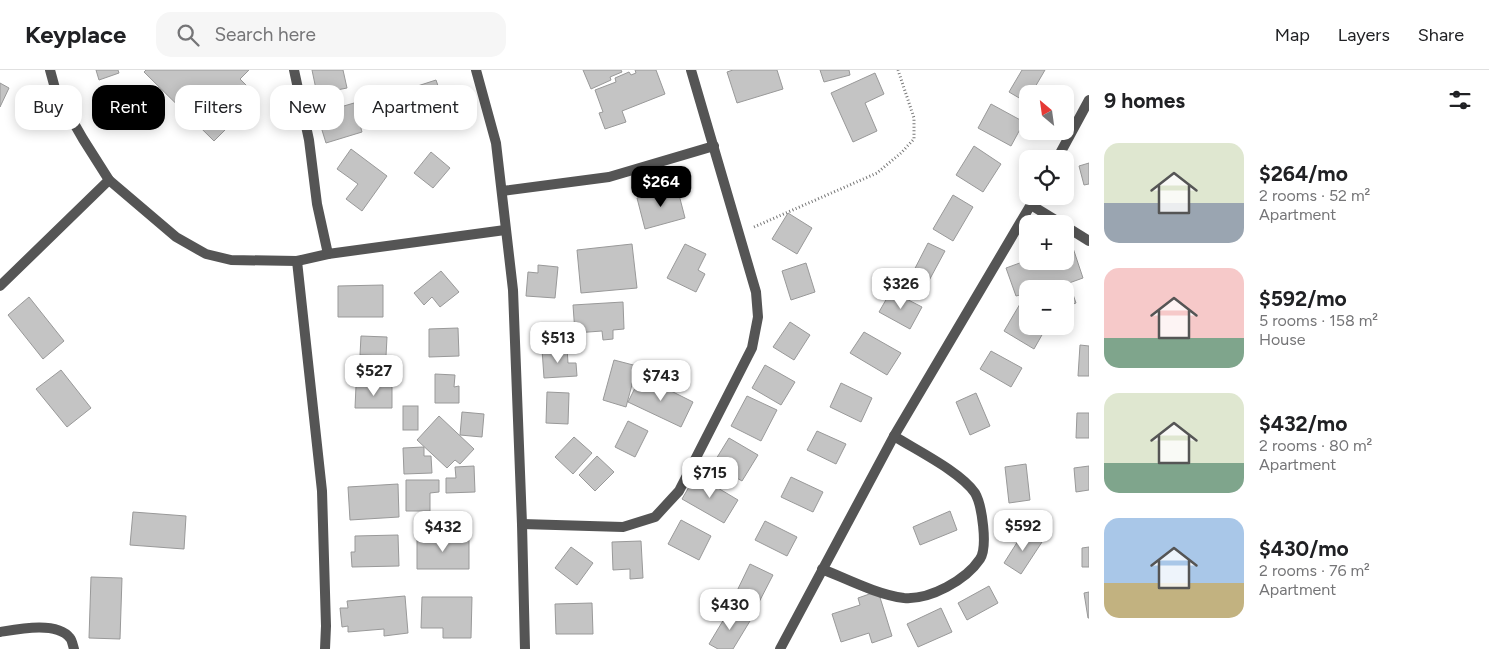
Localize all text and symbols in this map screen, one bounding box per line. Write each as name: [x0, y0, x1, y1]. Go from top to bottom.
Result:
search box: [156, 12, 506, 57]
text: Keyplace: [25, 20, 126, 49]
icon: search: [174, 21, 202, 49]
text: Search here: [214, 23, 316, 46]
text: Map: [1275, 24, 1310, 46]
text: Layers: [1338, 24, 1390, 46]
text: Share: [1418, 24, 1464, 46]
chip: Buy: [15, 85, 82, 130]
chip: Rent: [92, 85, 165, 130]
chip: Filters: [175, 85, 260, 130]
chip: New: [270, 85, 344, 130]
chip: Apartment: [354, 85, 477, 130]
north arrow: [1019, 85, 1074, 140]
map controls: [1019, 85, 1074, 335]
icon: filters: [1446, 86, 1474, 114]
text: 9 homes: [1104, 88, 1185, 113]
button: locate: [1019, 150, 1074, 205]
text: $264/mo: [1259, 161, 1348, 186]
icon: home: [1144, 163, 1204, 223]
pin: $264: [631, 166, 691, 208]
text: $264: [642, 172, 680, 191]
text: 2 rooms · 52 m²: [1259, 186, 1370, 205]
text: Apartment: [1259, 205, 1336, 224]
button: +: [1019, 215, 1074, 270]
pin: $326: [871, 268, 931, 310]
text: $326: [883, 274, 919, 293]
button: −: [1019, 280, 1074, 335]
text: $592/mo: [1259, 286, 1347, 311]
icon: home: [1144, 288, 1204, 348]
text: 5 rooms · 158 m²: [1259, 311, 1378, 330]
pin: $513: [528, 322, 588, 364]
text: $513: [541, 328, 575, 347]
text: House: [1259, 330, 1305, 349]
pin: $527: [344, 354, 404, 397]
pin: $743: [631, 360, 691, 402]
text: $527: [356, 361, 392, 380]
text: $743: [643, 366, 679, 385]
text: $432/mo: [1259, 411, 1347, 436]
icon: home: [1144, 413, 1204, 473]
text: 2 rooms · 80 m²: [1259, 436, 1372, 455]
text: Apartment: [1259, 455, 1336, 474]
pin: $715: [680, 456, 740, 499]
text: $715: [693, 463, 727, 482]
pin: $432: [413, 510, 473, 553]
pin: $592: [993, 510, 1053, 552]
text: $592: [1005, 516, 1041, 535]
text: $432: [424, 517, 462, 536]
text: $430/mo: [1259, 536, 1349, 561]
icon: home: [1144, 538, 1204, 598]
text: 2 rooms · 76 m²: [1259, 561, 1370, 580]
text: Apartment: [1259, 580, 1336, 599]
pin: $430: [700, 588, 760, 631]
text: $430: [711, 595, 749, 614]

